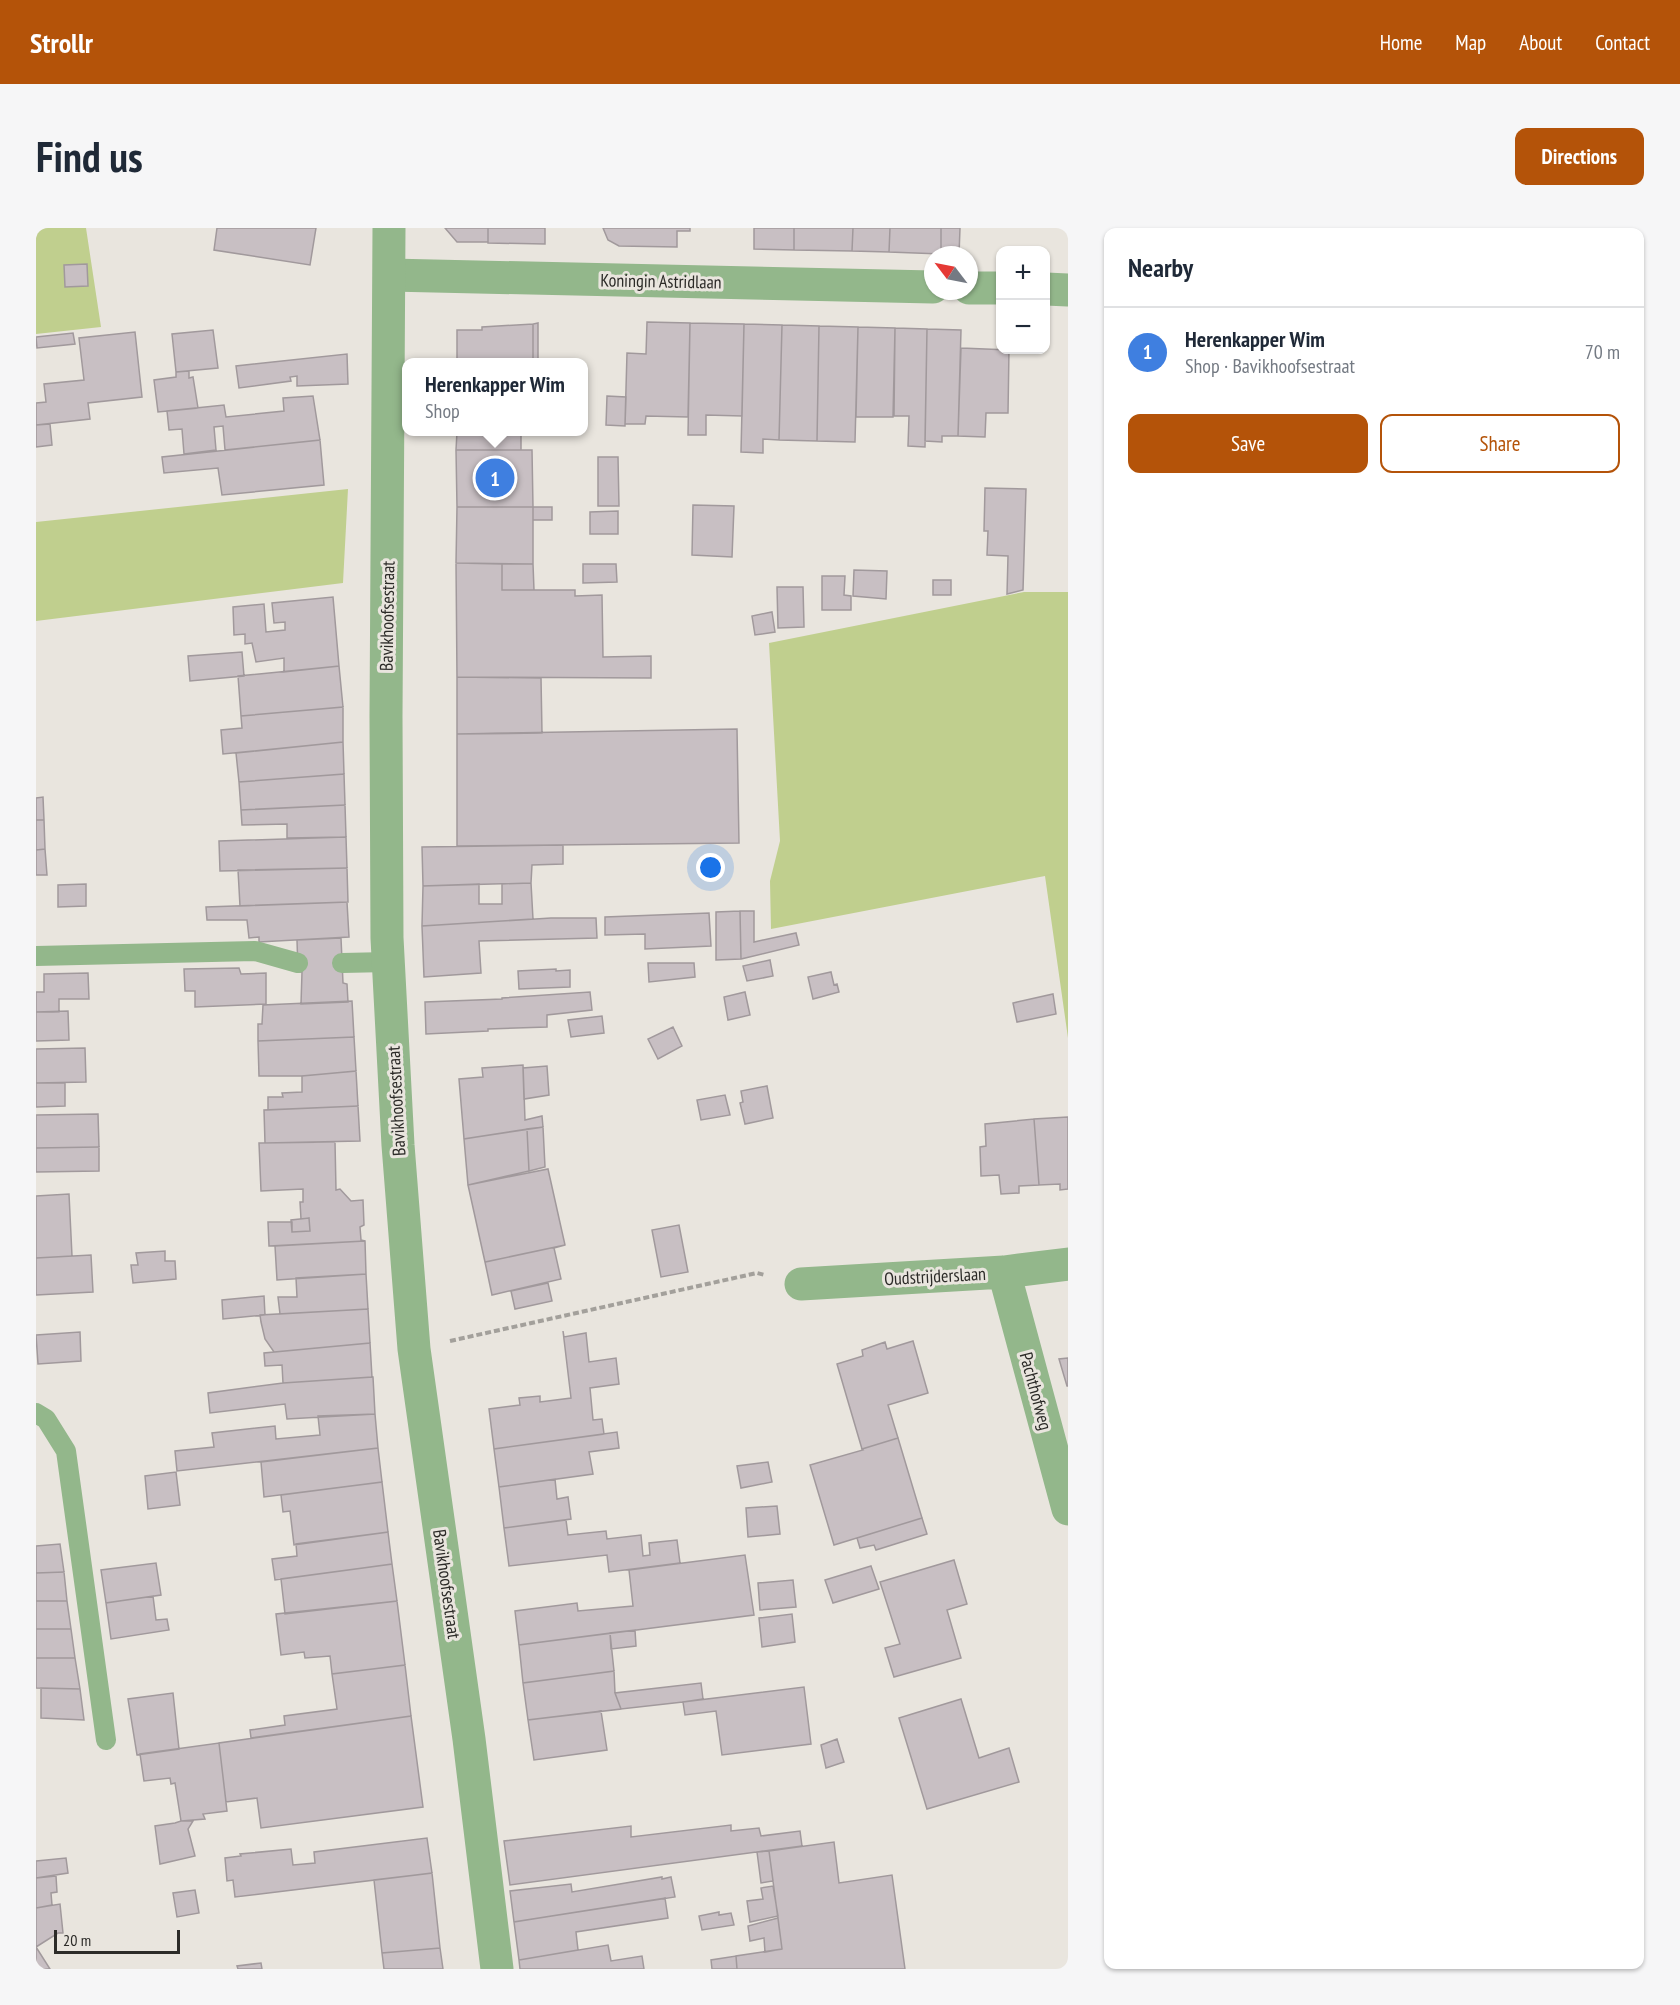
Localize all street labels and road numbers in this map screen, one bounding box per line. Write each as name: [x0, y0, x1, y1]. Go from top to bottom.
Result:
street label: Koningin Astridlaan: [600, 268, 722, 294]
street label: Bavikhoofsestraat: [375, 561, 399, 671]
street label: Bavikhoofsestraat: [382, 1045, 410, 1157]
street label: Oudstrijderslaan: [883, 1262, 987, 1290]
street label: Pachthofweg: [1015, 1349, 1057, 1433]
street label: Bavikhoofsestraat: [428, 1528, 466, 1640]

